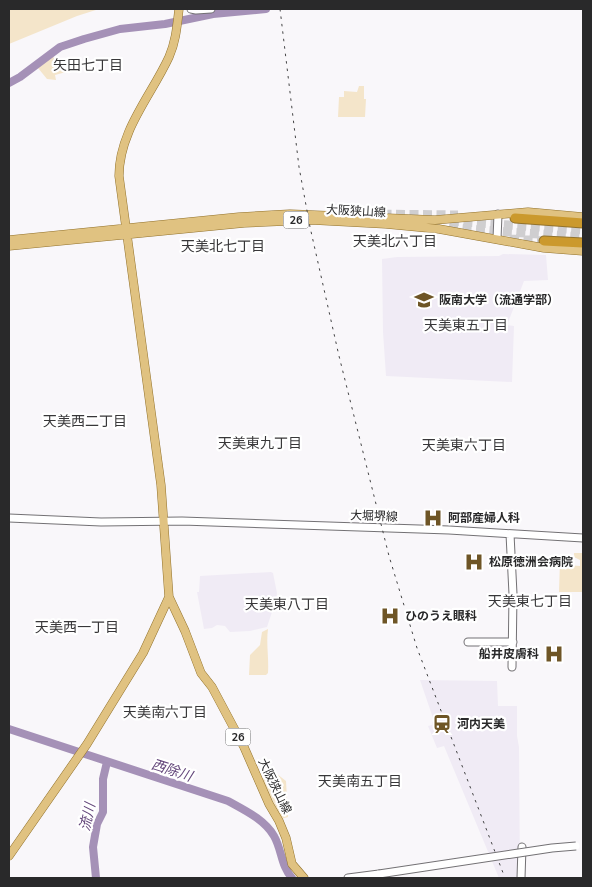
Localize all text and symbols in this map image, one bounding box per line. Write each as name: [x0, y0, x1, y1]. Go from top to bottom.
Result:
district label: 矢田七丁目: [53, 56, 123, 75]
street label: 大阪狭山線: [326, 201, 386, 221]
road number: 26: [284, 212, 308, 228]
district label: 天美北六丁目: [353, 232, 437, 251]
district label: 天美北七丁目: [181, 237, 265, 256]
school or university icon: 阪南大学（流通学部）: [413, 289, 435, 311]
place label: 阪南大学（流通学部）: [439, 292, 559, 308]
district label: 天美東五丁目: [424, 316, 508, 335]
district label: 天美西二丁目: [43, 412, 127, 431]
district label: 天美東九丁目: [218, 434, 302, 453]
district label: 天美東六丁目: [422, 436, 506, 455]
street label: 大堀堺線: [350, 507, 398, 525]
hospital icon: 阿部産婦人科: [422, 507, 444, 529]
place label: 阿部産婦人科: [448, 510, 520, 526]
hospital icon: 松原徳洲会病院: [463, 551, 485, 573]
place label: 松原徳洲会病院: [489, 554, 573, 570]
district label: 天美東七丁目: [488, 592, 572, 611]
district label: 天美東八丁目: [245, 595, 329, 614]
hospital icon: ひのうえ眼科: [379, 605, 401, 627]
place label: ひのうえ眼科: [405, 608, 477, 624]
district label: 天美西一丁目: [35, 618, 119, 637]
hospital icon: 船井皮膚科: [543, 643, 565, 665]
place label: 船井皮膚科: [479, 646, 539, 662]
district label: 天美南六丁目: [123, 703, 207, 722]
station icon: 河内天美: [431, 713, 453, 735]
place label: 河内天美: [457, 716, 505, 732]
road number: 26: [226, 729, 250, 746]
water label: 西除川: [149, 755, 197, 787]
street label: 大阪狭山線: [255, 756, 295, 816]
district label: 天美南五丁目: [318, 772, 402, 791]
water label: 流川: [75, 799, 100, 833]

